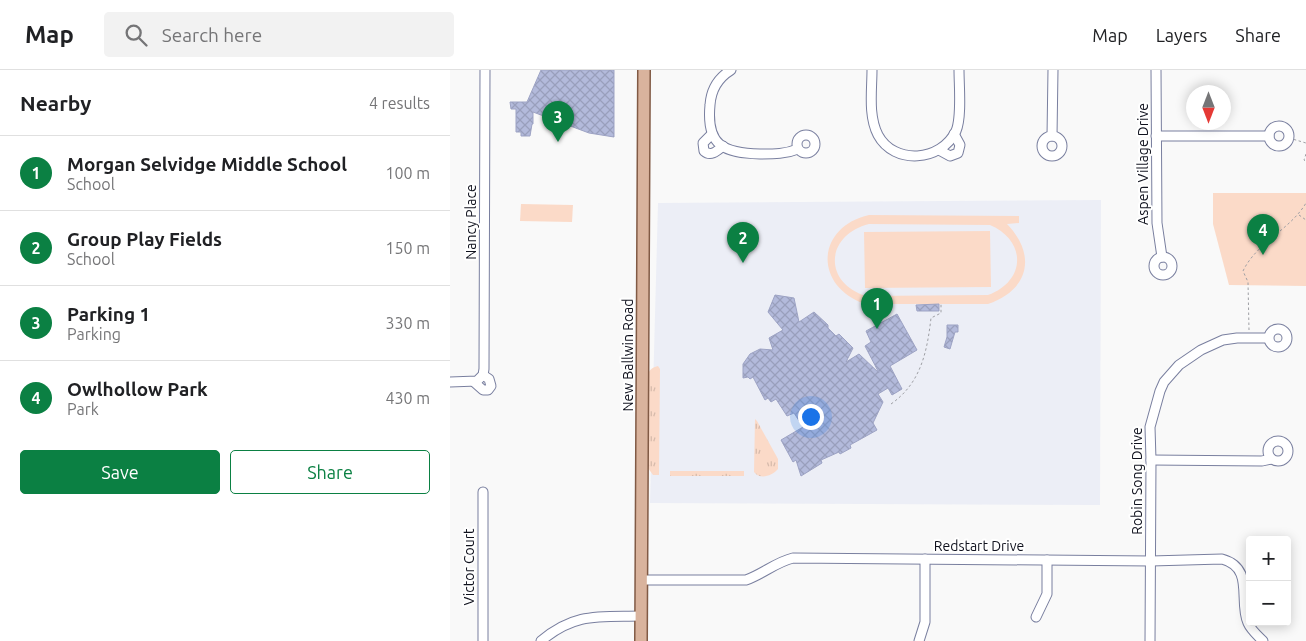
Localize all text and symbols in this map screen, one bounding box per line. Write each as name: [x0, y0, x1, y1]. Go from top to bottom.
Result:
search box: [104, 12, 454, 57]
text: Map: [25, 21, 74, 48]
icon: search: [122, 21, 150, 49]
text: Search here: [162, 24, 262, 46]
text: Map: [1092, 25, 1128, 45]
text: Layers: [1156, 25, 1207, 45]
text: Share: [1235, 25, 1281, 45]
north arrow: [1186, 85, 1231, 130]
text: Nearby: [20, 91, 91, 115]
text: 4 results: [369, 94, 430, 112]
pin: 3: [542, 101, 574, 142]
street label: Aspen Village Drive: [1135, 103, 1151, 225]
text: Morgan Selvidge Middle School: [67, 153, 347, 175]
text: 1: [31, 164, 41, 182]
text: 100 m: [385, 164, 430, 182]
text: School: [67, 175, 115, 193]
street label: Nancy Place: [463, 184, 479, 260]
pin: 4: [1247, 214, 1279, 255]
pin: 2: [727, 222, 759, 263]
text: Group Play Fields: [67, 228, 222, 250]
text: 2: [31, 239, 41, 257]
text: 150 m: [385, 239, 430, 257]
text: School: [67, 250, 115, 268]
pin: 1: [861, 288, 893, 329]
street label: New Ballwin Road: [620, 299, 636, 411]
text: Parking 1: [67, 303, 150, 325]
text: 3: [31, 314, 41, 332]
text: 330 m: [385, 314, 430, 332]
text: Parking: [67, 325, 121, 343]
text: Owlhollow Park: [67, 378, 208, 400]
text: 4: [31, 389, 41, 407]
text: 430 m: [385, 389, 430, 407]
text: Park: [67, 400, 99, 418]
your location: [798, 404, 824, 430]
street label: Robin Song Drive: [1129, 427, 1145, 535]
button: Save: [20, 450, 220, 494]
button: Share: [230, 450, 430, 494]
street label: Victor Court: [461, 528, 477, 606]
map controls: [1246, 536, 1291, 626]
button: +: [1246, 536, 1291, 581]
street label: Redstart Drive: [934, 538, 1024, 554]
button: −: [1246, 581, 1291, 626]

